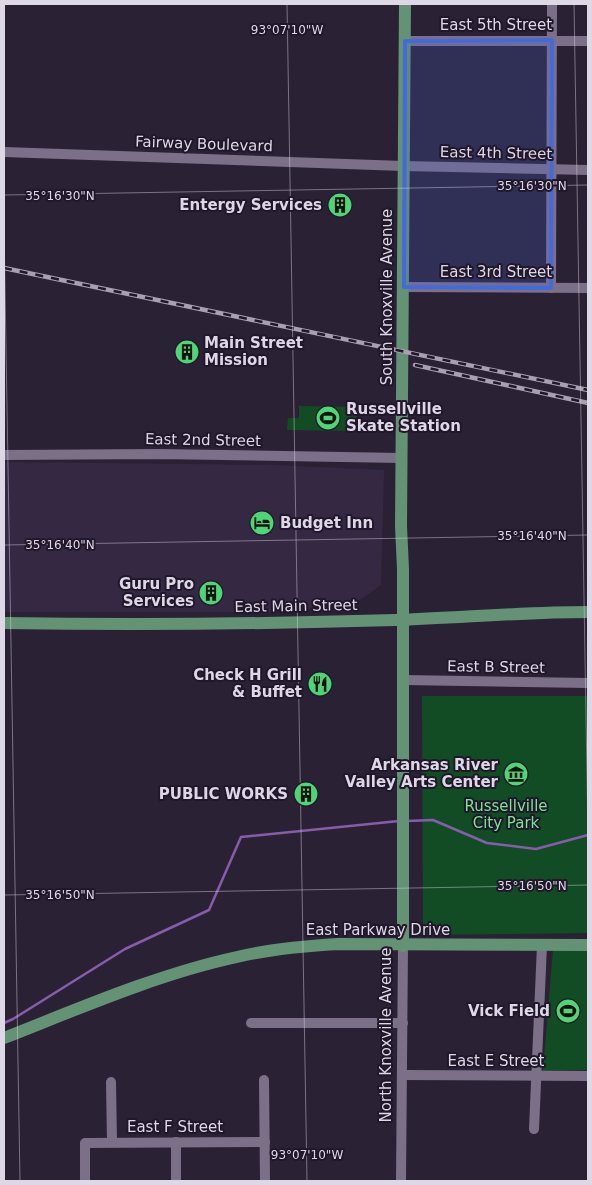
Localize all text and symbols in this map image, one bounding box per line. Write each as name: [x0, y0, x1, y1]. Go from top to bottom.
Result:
street label: East 5th Street: [440, 16, 552, 34]
text: 93°07'10"W: [251, 23, 323, 37]
street label: Fairway Boulevard: [135, 133, 273, 155]
street label: East 4th Street: [440, 143, 552, 163]
text: 35°16'30"N: [497, 179, 567, 193]
text: 35°16'30"N: [25, 189, 95, 203]
building icon: Entergy Services: [327, 192, 353, 218]
place label: Entergy Services: [179, 196, 322, 214]
street label: South Knoxville Avenue: [378, 209, 396, 385]
street label: East 3rd Street: [440, 263, 552, 281]
place label: Main Street Mission: [204, 334, 303, 369]
building icon: Main Street Mission: [174, 339, 200, 365]
place label: Russellville Skate Station: [346, 400, 461, 435]
sports icon: Russellville Skate Station: [315, 405, 341, 431]
street label: East 2nd Street: [145, 430, 261, 450]
hotel icon: Budget Inn: [249, 510, 275, 536]
place label: Budget Inn: [280, 514, 373, 532]
text: 35°16'40"N: [497, 529, 567, 543]
text: 35°16'40"N: [25, 538, 95, 552]
place label: Guru Pro Services: [119, 575, 194, 610]
building icon: Guru Pro Services: [198, 580, 224, 606]
street label: East Main Street: [234, 596, 358, 616]
street label: East B Street: [447, 657, 545, 677]
place label: Check H Grill & Buffet: [193, 666, 302, 701]
restaurant icon: Check H Grill & Buffet: [307, 671, 333, 697]
place label: Arkansas River Valley Arts Center: [345, 756, 499, 791]
museum icon: Arkansas River Valley Arts Center: [503, 761, 529, 787]
building icon: PUBLIC WORKS: [293, 781, 319, 807]
place label: PUBLIC WORKS: [159, 785, 288, 803]
park label: Russellville City Park: [464, 797, 548, 832]
text: 35°16'50"N: [497, 879, 567, 893]
text: 35°16'50"N: [25, 888, 95, 902]
street label: East Parkway Drive: [306, 921, 450, 939]
street label: North Knoxville Avenue: [377, 948, 395, 1122]
sports icon: Vick Field: [555, 998, 581, 1024]
place label: Vick Field: [468, 1002, 550, 1020]
street label: East E Street: [448, 1052, 545, 1070]
street label: East F Street: [127, 1118, 223, 1136]
text: 93°07'10"W: [271, 1148, 343, 1162]

